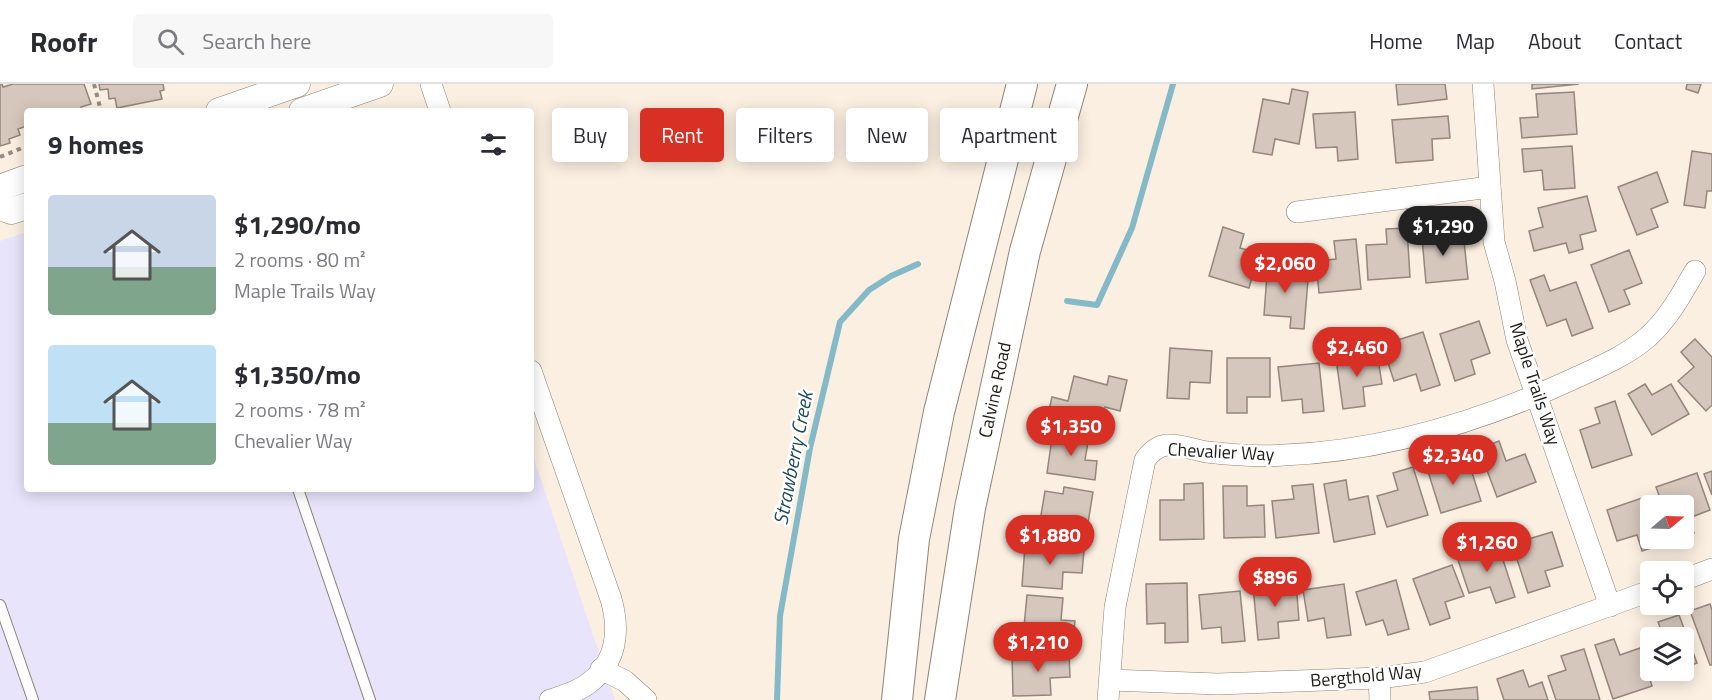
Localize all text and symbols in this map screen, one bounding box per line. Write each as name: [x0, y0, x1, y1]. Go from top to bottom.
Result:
search box: [133, 14, 553, 68]
text: Roofr: [30, 20, 97, 63]
text: Search here: [202, 24, 311, 58]
icon: search: [154, 25, 187, 58]
text: Home: [1369, 25, 1423, 57]
text: Map: [1456, 25, 1495, 57]
text: About: [1528, 25, 1581, 57]
text: Contact: [1614, 25, 1682, 57]
chip: Buy: [552, 108, 628, 162]
chip: Rent: [640, 108, 724, 162]
chip: Filters: [736, 108, 834, 162]
chip: New: [846, 108, 928, 162]
chip: Apartment: [940, 108, 1078, 162]
text: 9 homes: [48, 125, 144, 164]
icon: filters: [477, 128, 510, 161]
text: $1,290/mo: [234, 205, 361, 244]
pin: $1,290: [1394, 206, 1492, 257]
text: $1,290: [1412, 210, 1474, 241]
icon: home: [96, 219, 168, 291]
pin: $2,060: [1236, 243, 1334, 294]
text: 2 rooms · 80 m²: [234, 244, 366, 275]
text: $2,060: [1254, 247, 1316, 278]
text: Maple Trails Way: [234, 275, 376, 306]
street label: Maple Trails Way: [1503, 319, 1568, 449]
pin: $2,460: [1308, 327, 1406, 378]
text: $2,460: [1326, 331, 1388, 362]
street label: Calvine Road: [971, 340, 1018, 440]
text: $1,350/mo: [234, 355, 361, 394]
icon: home: [96, 369, 168, 441]
water label: Strawberry Creek: [764, 386, 821, 528]
text: 2 rooms · 78 m²: [234, 394, 366, 425]
pin: $1,350: [1022, 406, 1120, 457]
text: $1,350: [1040, 410, 1102, 441]
text: Chevalier Way: [234, 425, 352, 456]
street label: Chevalier Way: [1167, 435, 1275, 468]
pin: $2,340: [1404, 435, 1502, 486]
text: $2,340: [1422, 439, 1484, 470]
north arrow: [1640, 495, 1694, 549]
map controls: [1640, 495, 1694, 681]
pin: $1,880: [1001, 515, 1099, 566]
text: $1,880: [1019, 519, 1081, 550]
pin: $1,260: [1438, 522, 1536, 573]
text: $1,260: [1456, 526, 1518, 557]
pin: $896: [1239, 557, 1311, 608]
text: $896: [1253, 561, 1297, 592]
button: locate: [1640, 561, 1694, 615]
pin: $1,210: [989, 622, 1087, 673]
text: $1,210: [1007, 626, 1069, 657]
button: layers: [1640, 627, 1694, 681]
street label: Bergthold Way: [1309, 657, 1423, 694]

